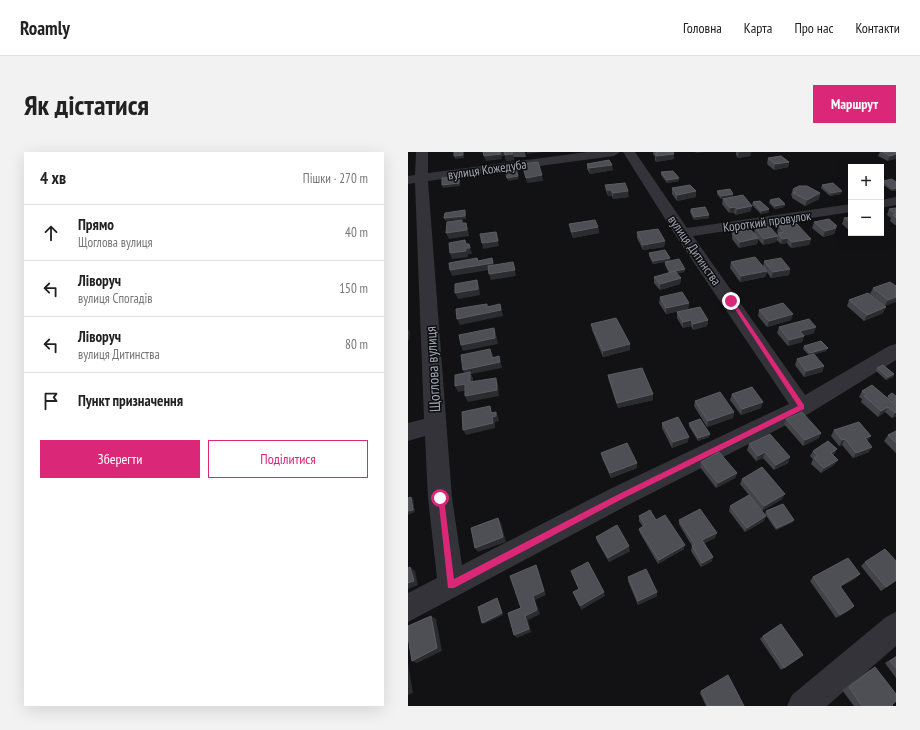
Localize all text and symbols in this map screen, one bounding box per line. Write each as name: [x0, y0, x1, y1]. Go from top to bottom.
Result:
text: Roamly: [20, 16, 70, 40]
text: Головна: [683, 19, 722, 37]
text: Карта: [744, 19, 772, 37]
text: Про нас: [794, 19, 834, 37]
text: Контакти: [856, 19, 900, 37]
button: Маршрут: [813, 85, 896, 123]
text: Як дістатися: [24, 86, 149, 123]
street label: вулиця Кожедуба: [447, 156, 528, 183]
map controls: [848, 164, 884, 236]
button: +: [848, 164, 884, 200]
text: 4 хв: [40, 167, 66, 189]
text: Пішки · 270 m: [303, 170, 368, 187]
button: −: [848, 200, 884, 236]
street label: Короткий провулок: [722, 207, 812, 236]
street label: вулиця Дитинства: [664, 212, 725, 289]
text: Прямо: [78, 215, 114, 234]
icon: ahead: [40, 222, 62, 244]
text: 40 m: [345, 224, 368, 241]
text: Щоглова вулиця: [78, 234, 152, 251]
text: Ліворуч: [78, 271, 121, 290]
icon: left: [40, 278, 62, 300]
text: 150 m: [339, 280, 368, 297]
text: вулиця Спогадів: [78, 290, 152, 307]
route end: [722, 292, 740, 310]
street label: Щоглова вулиця: [421, 325, 444, 412]
text: Ліворуч: [78, 327, 121, 346]
icon: left: [40, 334, 62, 356]
text: 80 m: [345, 336, 368, 353]
text: вулиця Дитинства: [78, 346, 160, 363]
icon: arrive: [40, 390, 62, 412]
text: Пункт призначення: [78, 391, 183, 410]
button: Зберегти: [40, 440, 200, 478]
button: Поділитися: [208, 440, 368, 478]
route start: [431, 489, 449, 507]

